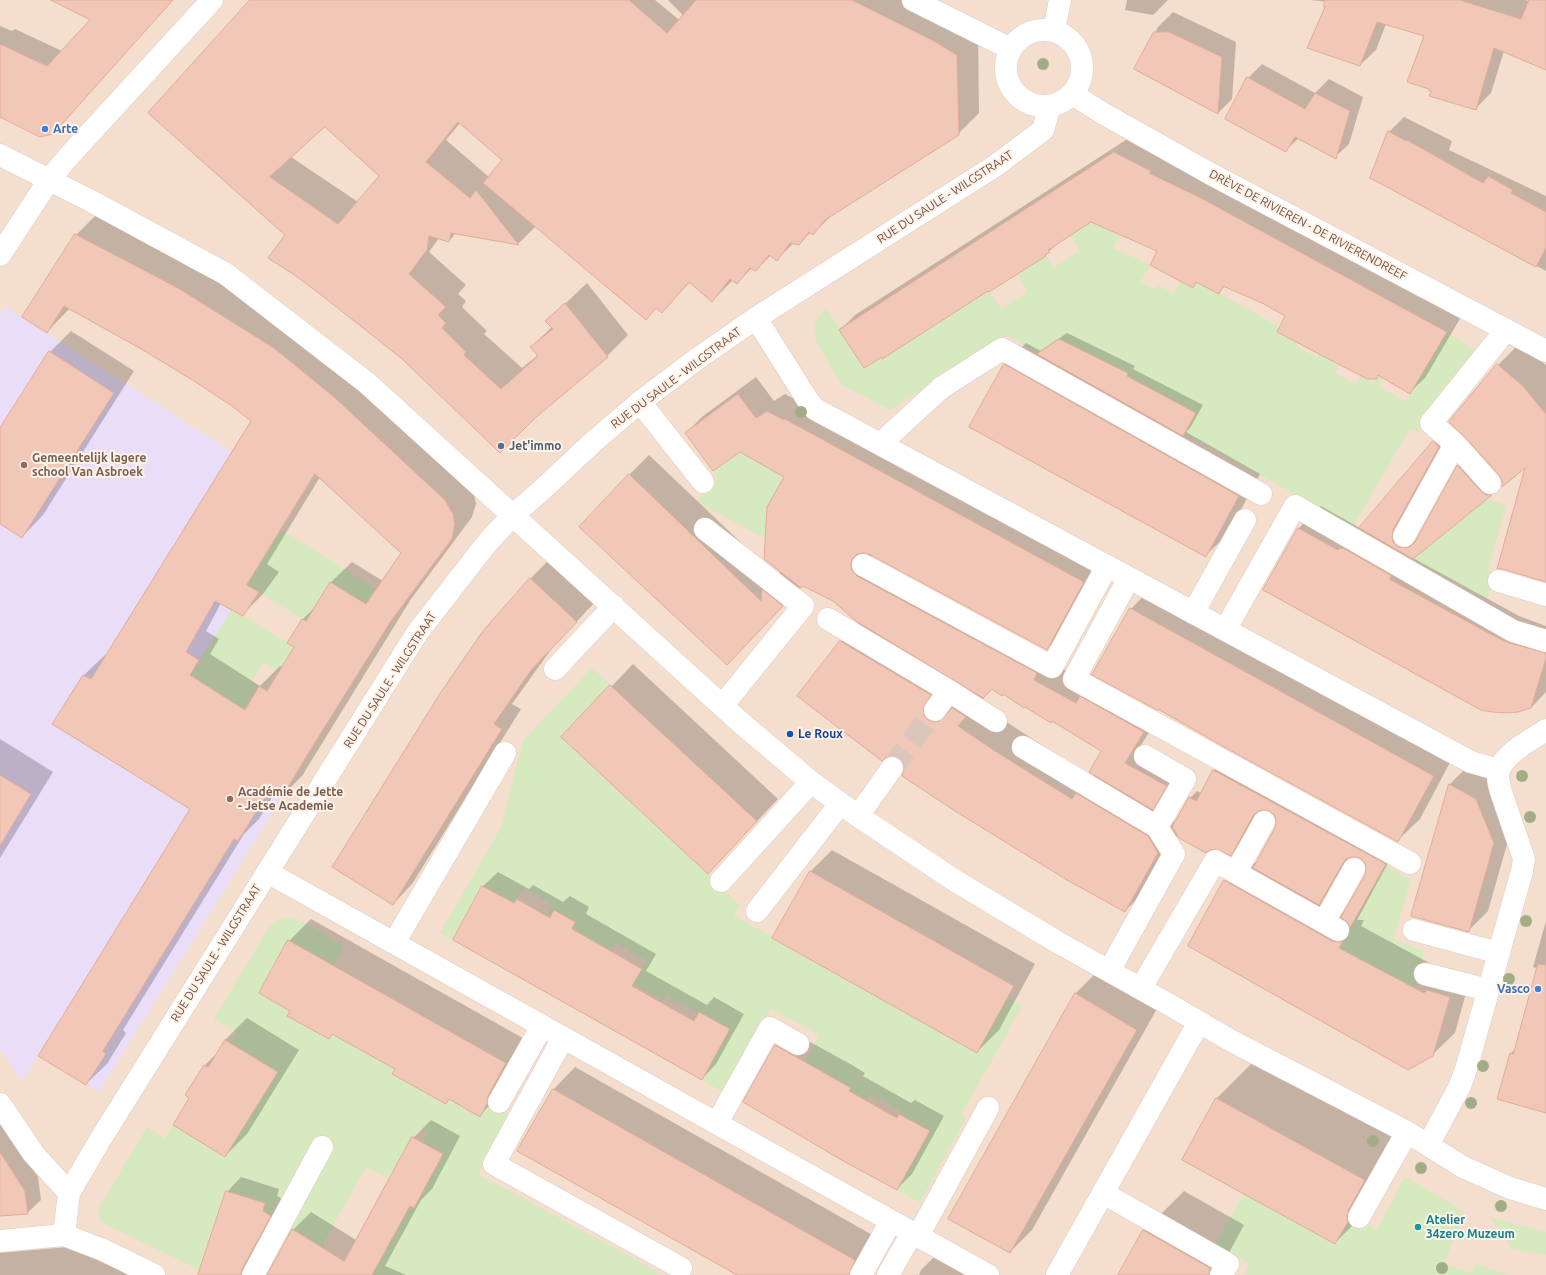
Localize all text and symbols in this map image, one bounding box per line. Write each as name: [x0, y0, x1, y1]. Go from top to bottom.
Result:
place label: Arte: [53, 122, 78, 136]
marker: Arte: [40, 124, 50, 134]
street label: RUE DU SAULE - WILGSTRAAT: [874, 148, 1016, 246]
street label: DRÈVE DE RIVIEREN - DE RIVIERENDREEF: [1207, 167, 1409, 283]
street label: RUE DU SAULE - WILGSTRAAT: [608, 324, 744, 432]
place label: Jet'immo: [509, 439, 562, 453]
marker: Jet'immo: [496, 441, 506, 451]
place label: Gemeentelijk lagere school Van Asbroek: [32, 451, 147, 479]
marker: Gemeentelijk lagere school Van Asbroek: [19, 460, 29, 470]
street label: RUE DU SAULE - WILGSTRAAT: [341, 609, 439, 751]
place label: Le Roux: [798, 727, 843, 741]
marker: Le Roux: [785, 729, 795, 739]
place label: Académie de Jette - Jetse Academie: [238, 785, 343, 813]
marker: Académie de Jette - Jetse Academie: [225, 794, 235, 804]
street label: RUE DU SAULE - WILGSTRAAT: [168, 882, 264, 1024]
place label: Vasco: [1497, 982, 1530, 996]
marker: Vasco: [1533, 984, 1543, 994]
place label: Atelier 34zero Muzeum: [1426, 1213, 1515, 1241]
marker: Atelier 34zero Muzeum: [1413, 1222, 1423, 1232]

